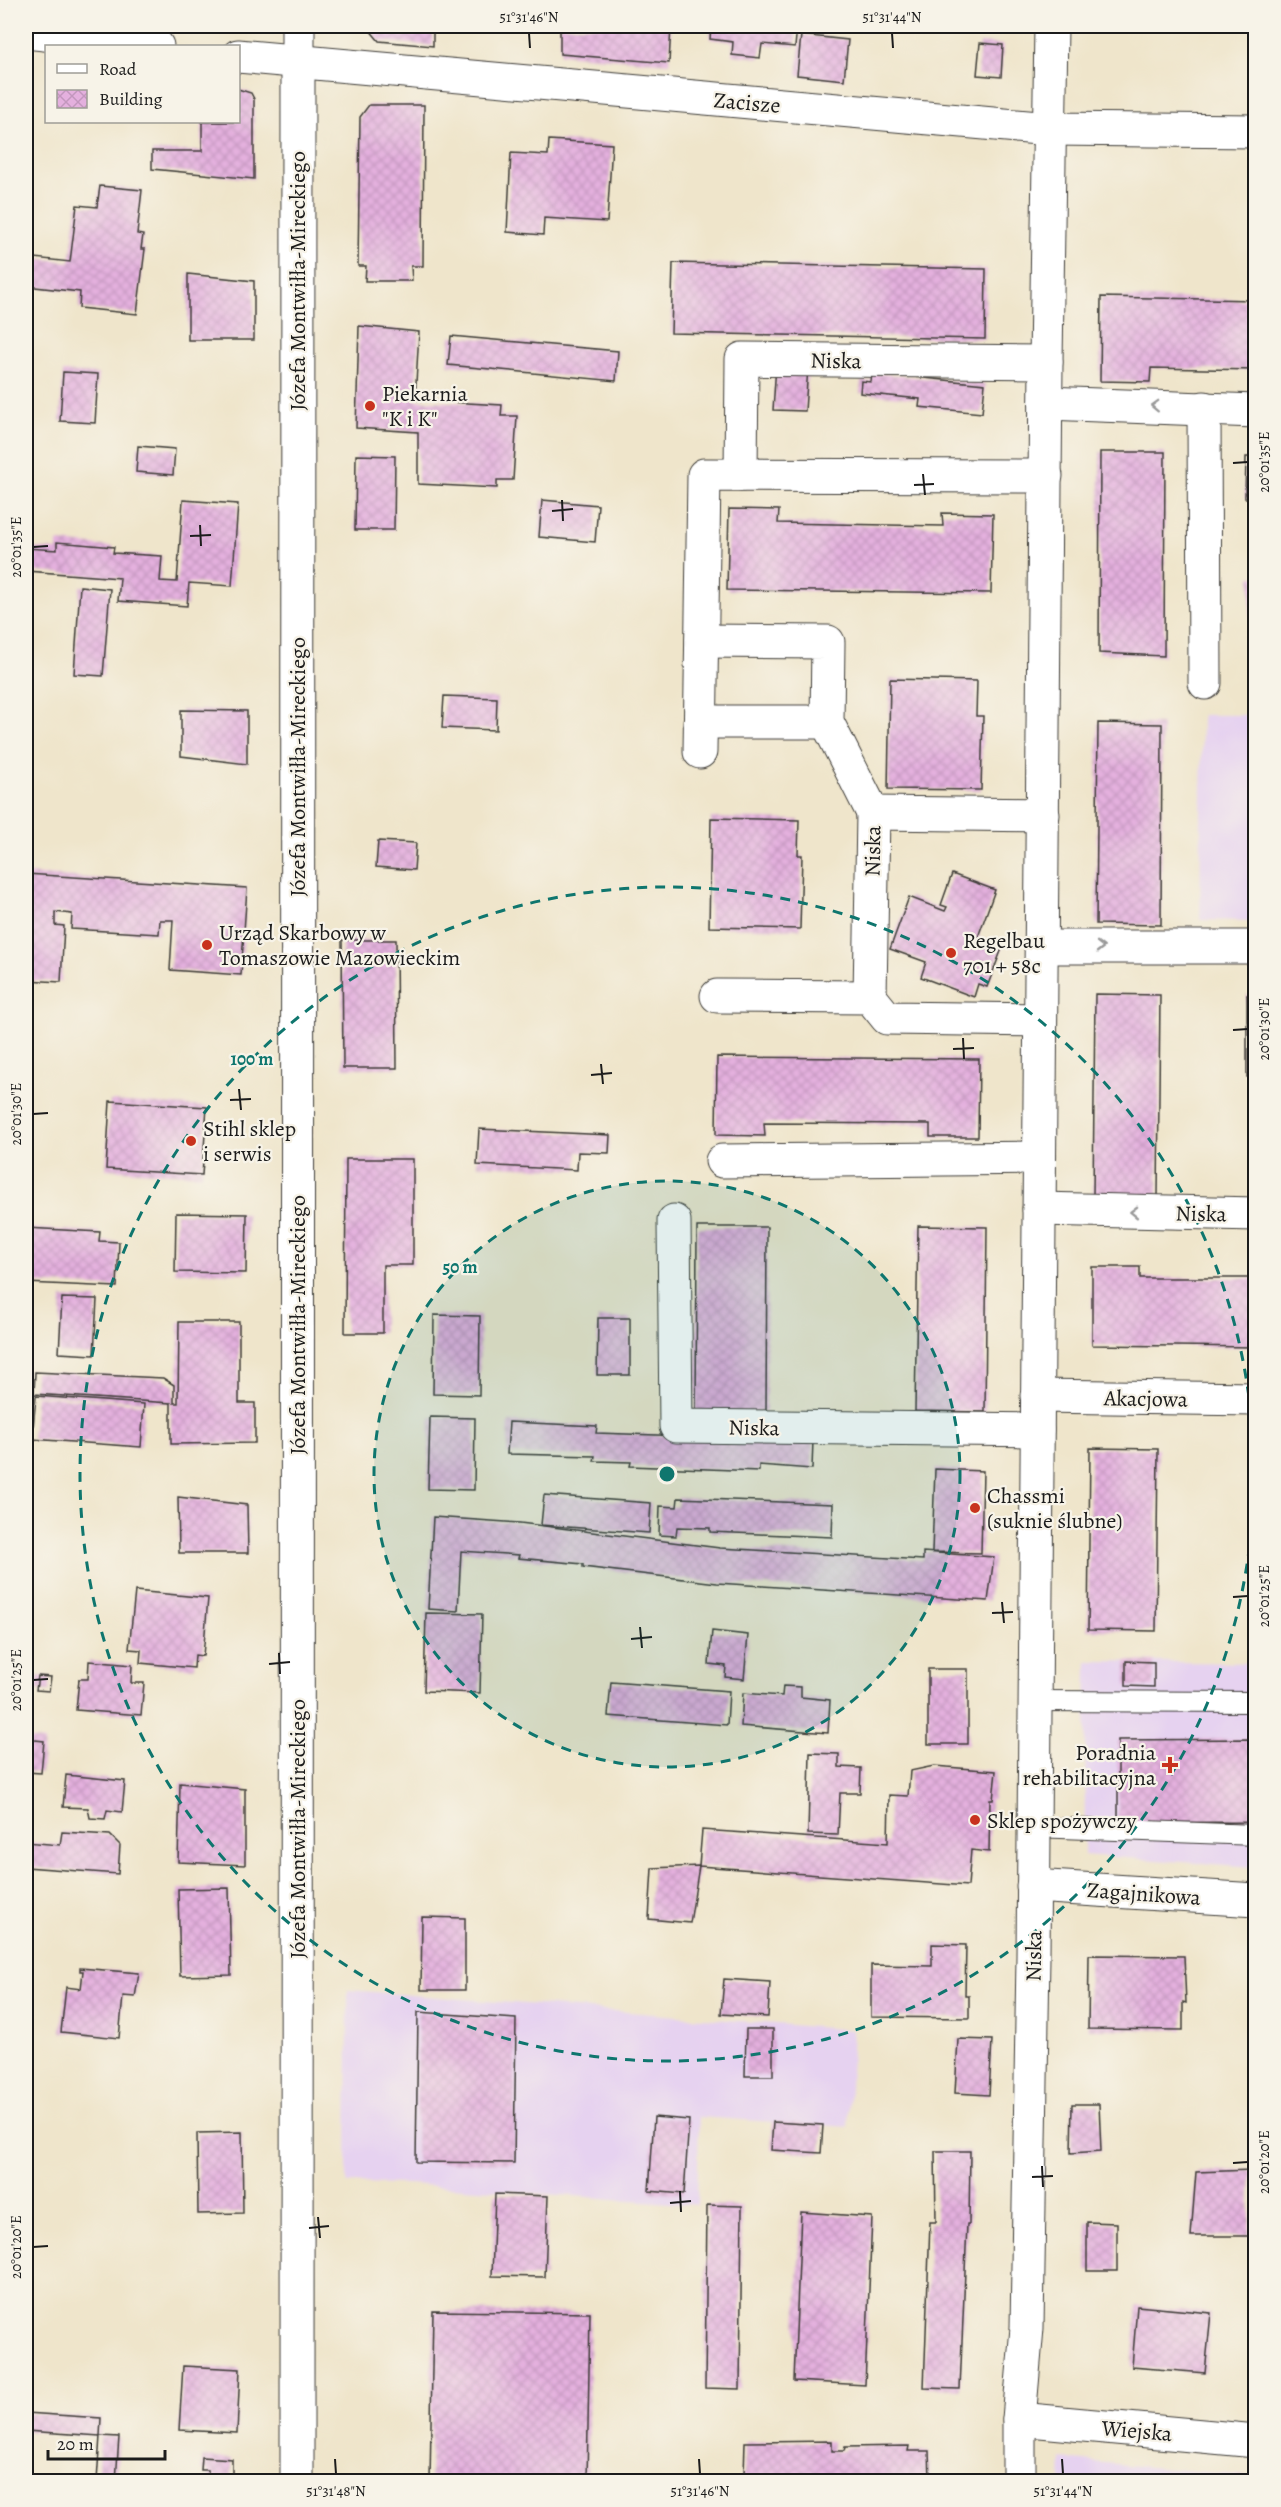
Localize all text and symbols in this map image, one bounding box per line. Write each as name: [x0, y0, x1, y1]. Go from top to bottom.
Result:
text: 51°31'46"N: [499, 7, 559, 27]
text: 51°31'44"N: [863, 7, 922, 27]
legend: [45, 45, 240, 123]
text: Road: [99, 57, 137, 81]
street label: Zacisze: [712, 85, 782, 121]
text: Building: [99, 87, 163, 111]
street label: Józefa Montwiłła-Mireckiego: [283, 151, 313, 411]
street label: Niska: [810, 346, 863, 376]
place label: Piekarnia "K i K": [382, 379, 468, 434]
marker: Piekarnia "K i K": [363, 399, 377, 413]
one-way arrow: [1151, 400, 1160, 413]
text: 20°01'35"E: [1254, 431, 1274, 493]
text: 20°01'35"E: [6, 516, 26, 578]
street label: Józefa Montwiłła-Mireckiego: [283, 637, 313, 897]
street label: Niska: [858, 824, 888, 877]
place label: Urząd Skarbowy w Tomaszowie Mazowieckim: [219, 918, 460, 973]
place label: Regelbau 701 + 58c: [963, 926, 1045, 981]
marker: Urząd Skarbowy w Tomaszowie Mazowieckim: [200, 938, 214, 952]
one-way arrow: [1095, 941, 1104, 953]
marker: Regelbau 701 + 58c: [944, 946, 958, 960]
text: 20°01'30"E: [1254, 998, 1274, 1061]
text: 100 m: [231, 1047, 273, 1071]
text: 20°01'30"E: [6, 1083, 26, 1146]
place label: Stihl sklep i serwis: [203, 1114, 296, 1169]
marker: Stihl sklep i serwis: [184, 1134, 198, 1148]
street label: Józefa Montwiłła-Mireckiego: [283, 1195, 313, 1455]
street label: Niska: [1175, 1199, 1228, 1229]
one-way arrow: [1130, 1205, 1139, 1218]
text: 50 m: [443, 1255, 477, 1279]
street label: Akacjowa: [1103, 1383, 1189, 1415]
street label: Niska: [728, 1413, 781, 1443]
centre of rings: [657, 1464, 677, 1484]
place label: Chassmi (suknie ślubne): [987, 1481, 1122, 1536]
marker: Chassmi (suknie ślubne): [968, 1501, 982, 1515]
text: 20°01'25"E: [1254, 1565, 1274, 1627]
text: 20°01'25"E: [6, 1649, 26, 1711]
street label: Józefa Montwiłła-Mireckiego: [283, 1699, 313, 1959]
place label: Poradnia rehabilitacyjna: [1023, 1738, 1157, 1793]
marker: Poradnia rehabilitacyjna: [1161, 1756, 1179, 1774]
place label: Sklep spożywczy: [987, 1806, 1137, 1836]
marker: Sklep spożywczy: [968, 1813, 982, 1827]
street label: Zagajnikowa: [1086, 1875, 1203, 1913]
street label: Niska: [1019, 1929, 1049, 1982]
text: 20°01'20"E: [1254, 2130, 1274, 2194]
text: 20°01'20"E: [6, 2215, 26, 2279]
street label: Wiejska: [1099, 2413, 1174, 2449]
scale bar: [48, 2423, 165, 2461]
text: 20 m: [57, 2432, 94, 2456]
text: 51°31'48"N: [306, 2481, 366, 2501]
text: 51°31'46"N: [670, 2481, 730, 2501]
text: 51°31'44"N: [1034, 2481, 1093, 2501]

